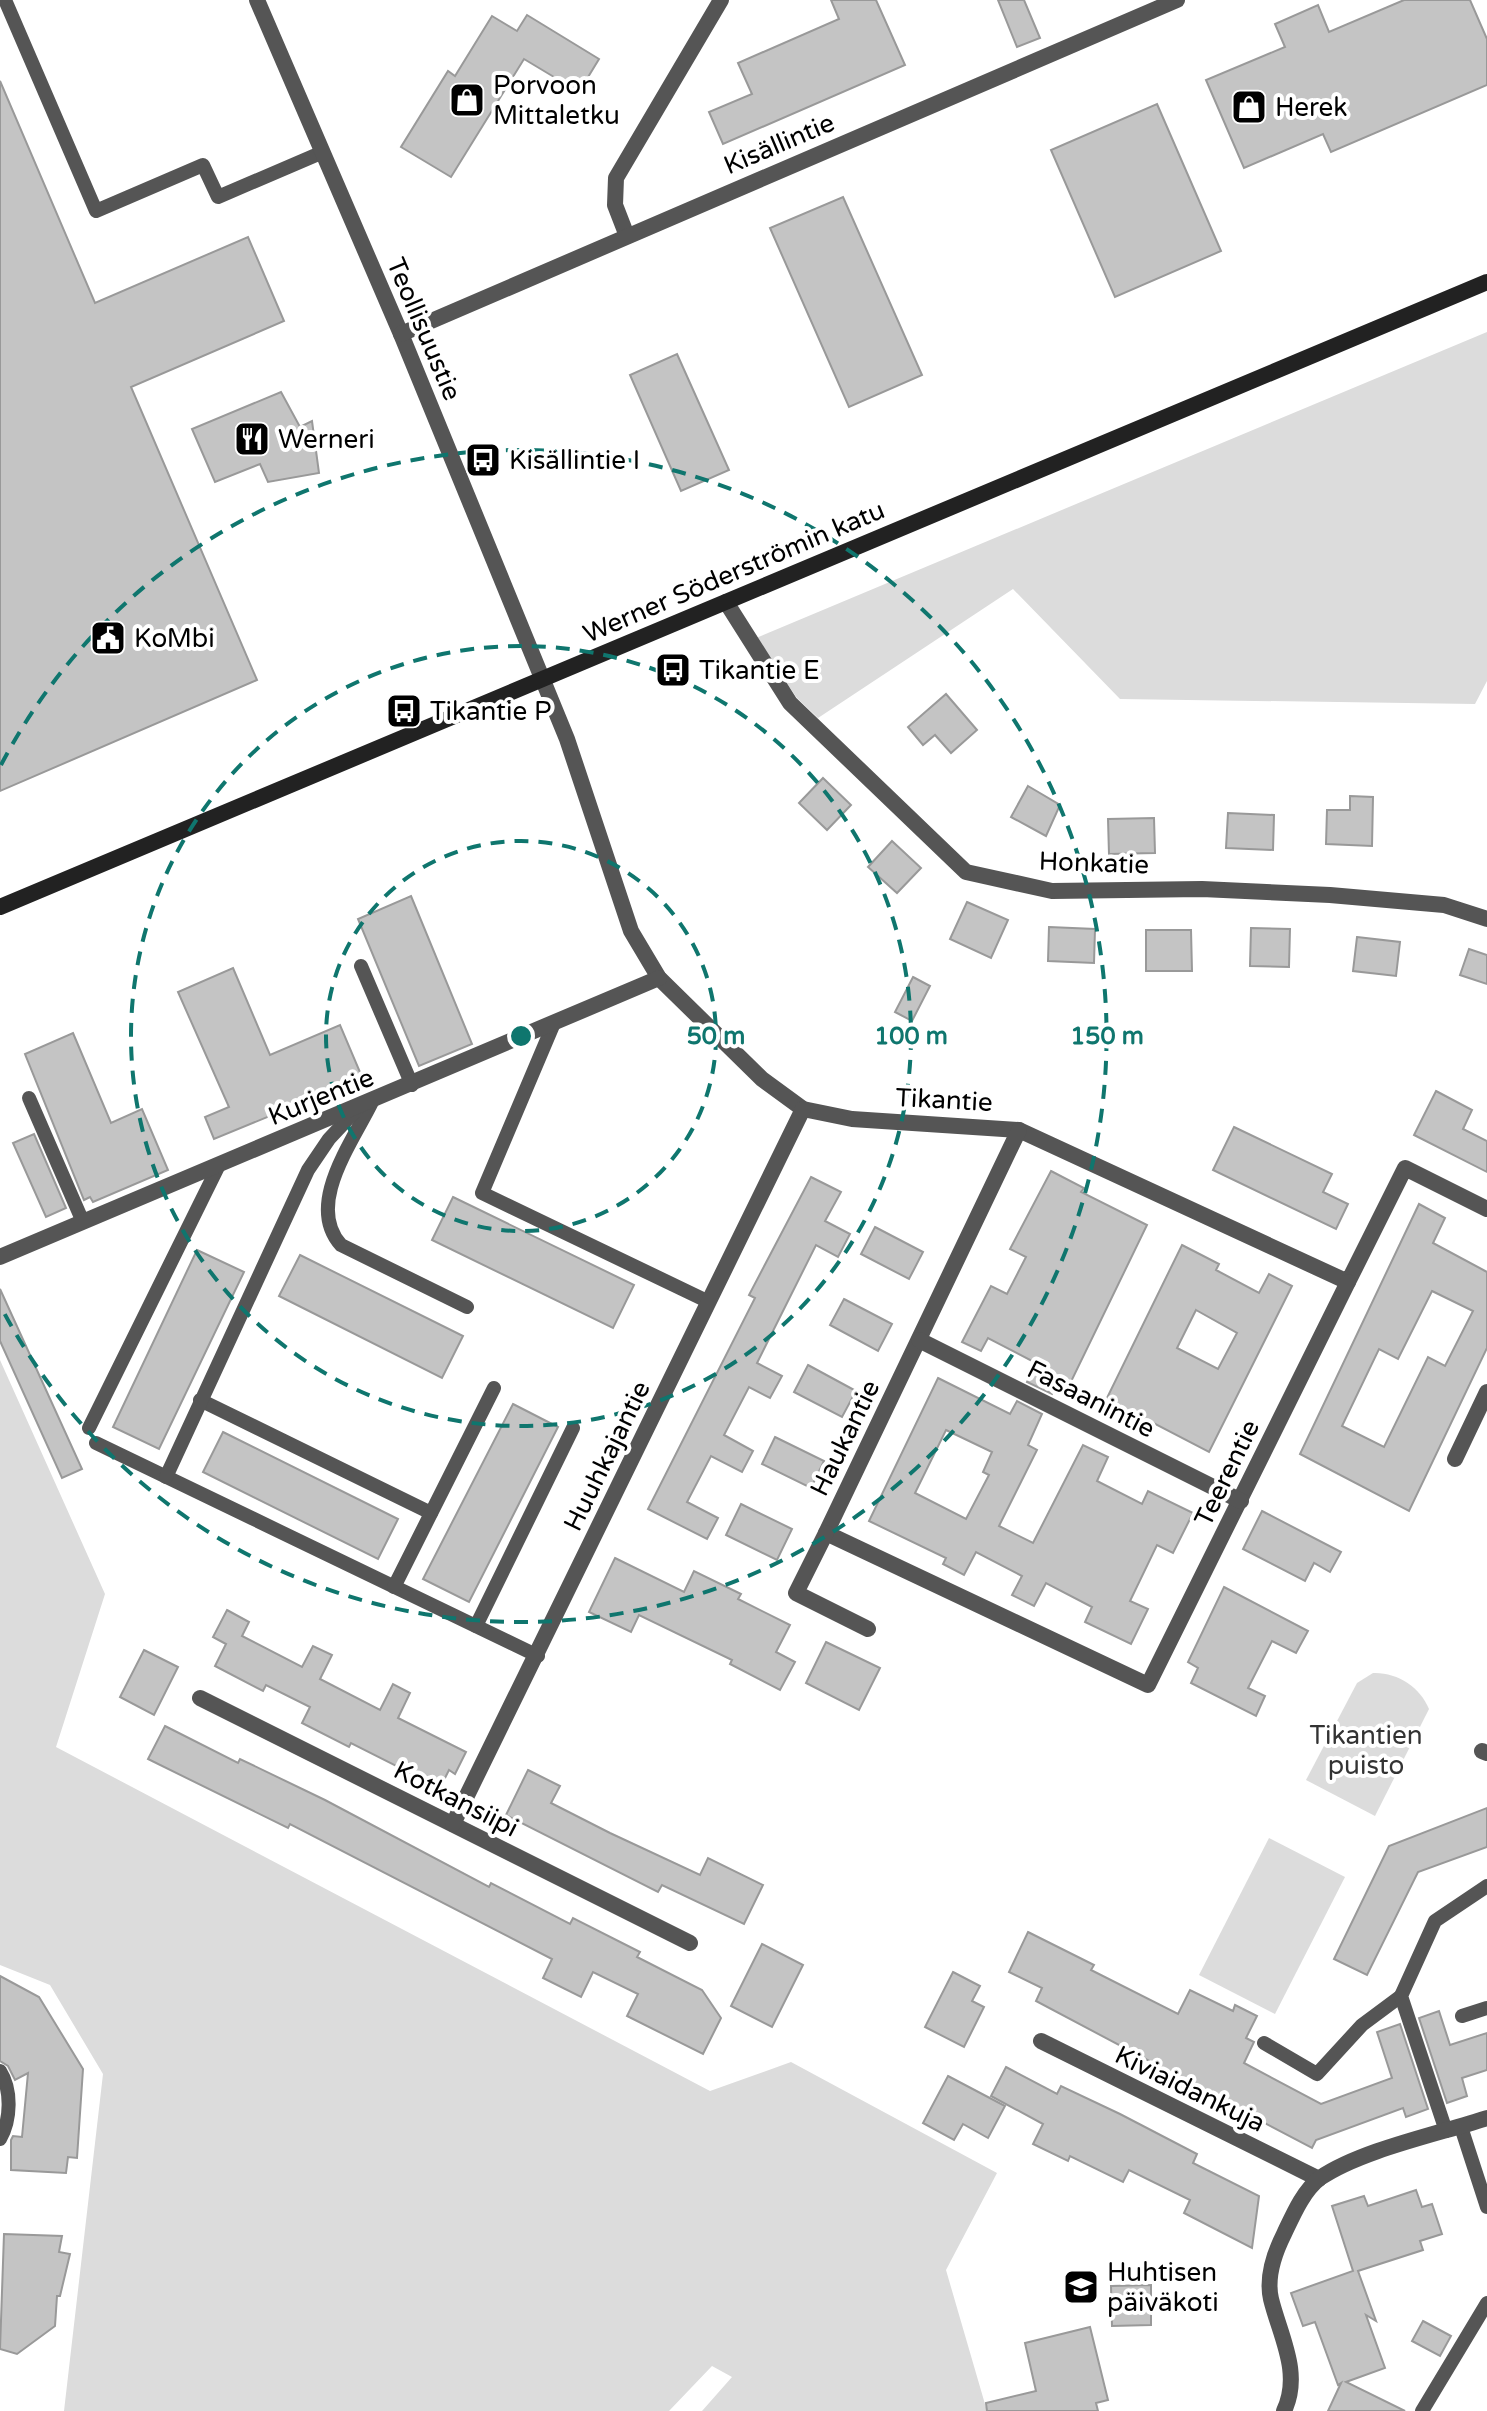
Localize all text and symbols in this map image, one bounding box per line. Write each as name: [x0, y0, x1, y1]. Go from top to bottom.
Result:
place label: Porvoon Mittaletku: [493, 70, 620, 131]
shop icon: Porvoon Mittaletku: [448, 81, 486, 119]
shop icon: Herek: [1230, 88, 1268, 126]
place label: Herek: [1275, 92, 1347, 123]
street label: Kisällintie: [719, 107, 839, 181]
street label: Teollisuustie: [380, 253, 468, 405]
restaurant icon: Werneri: [233, 420, 271, 458]
place label: Werneri: [278, 424, 375, 455]
bus stop icon: Kisällintie I: [464, 441, 502, 479]
place label: Kisällintie I: [509, 445, 640, 476]
street label: Werner Söderströmin katu: [579, 494, 889, 650]
public building icon: KoMbi: [89, 619, 127, 657]
place label: KoMbi: [134, 623, 215, 654]
bus stop icon: Tikantie E: [654, 651, 692, 689]
place label: Tikantie E: [699, 655, 820, 686]
bus stop icon: Tikantie P: [385, 692, 423, 730]
place label: Tikantie P: [430, 696, 551, 727]
street label: Honkatie: [1038, 846, 1150, 880]
centre of rings: [507, 1022, 535, 1050]
text: 50 m: [687, 1022, 745, 1051]
text: 100 m: [874, 1022, 948, 1051]
text: 150 m: [1070, 1022, 1144, 1051]
street label: Kurjentie: [264, 1062, 378, 1132]
street label: Tikantie: [895, 1082, 993, 1118]
street label: Fasaanintie: [1022, 1354, 1160, 1444]
street label: Haukantie: [804, 1375, 886, 1501]
street label: Huuhkajantie: [557, 1376, 657, 1536]
street label: Teerentie: [1188, 1415, 1266, 1531]
park label: Tikantien puisto: [1309, 1720, 1423, 1781]
street label: Kotkansiipi: [388, 1754, 524, 1844]
street label: Kiviaidankuja: [1110, 2039, 1270, 2139]
place label: Huhtisen päiväkoti: [1107, 2257, 1219, 2318]
school or university icon: Huhtisen päiväkoti: [1062, 2268, 1100, 2306]

